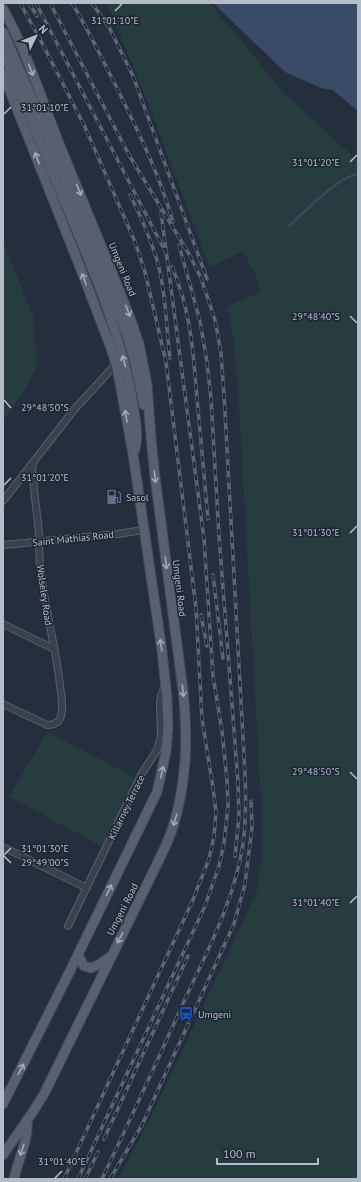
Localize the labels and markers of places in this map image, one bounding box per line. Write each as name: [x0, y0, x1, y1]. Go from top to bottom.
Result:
fuel station icon: Sasol: [105, 488, 123, 506]
place label: Sasol: [126, 491, 149, 504]
station icon: Umgeni: [177, 1005, 195, 1023]
place label: Umgeni: [198, 1008, 231, 1021]

